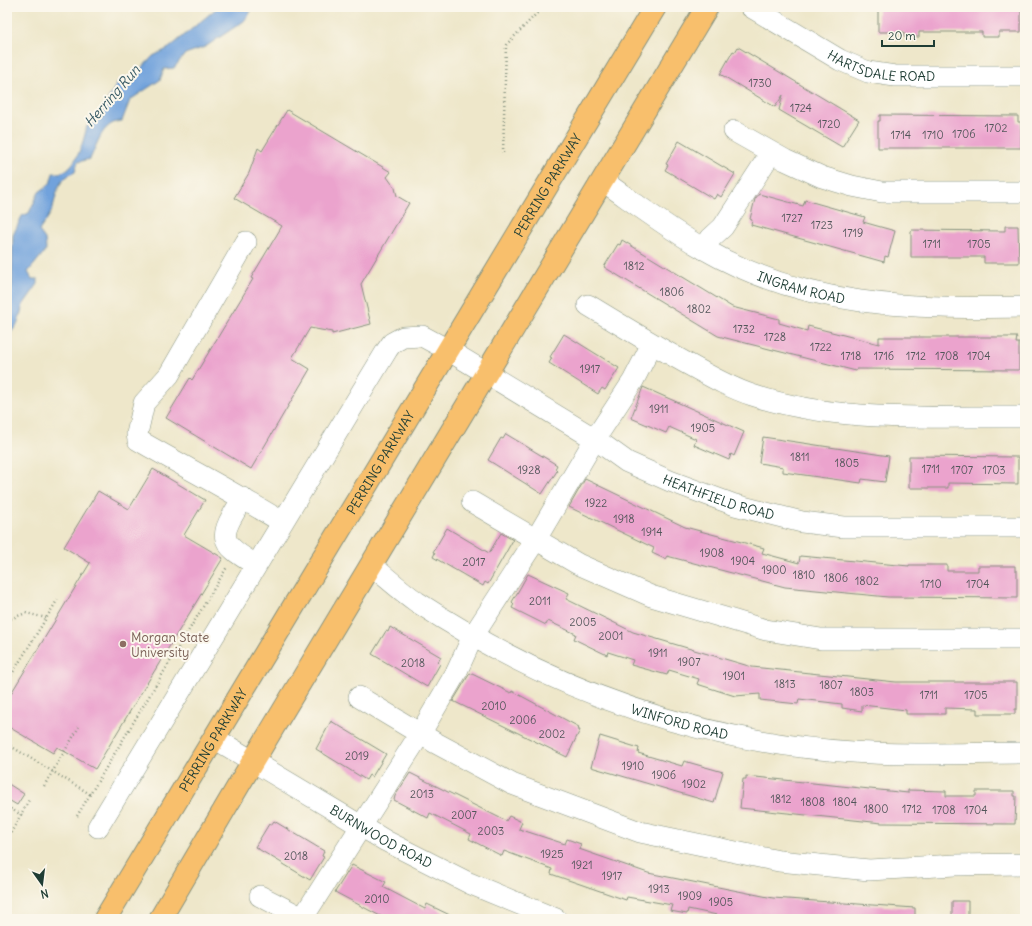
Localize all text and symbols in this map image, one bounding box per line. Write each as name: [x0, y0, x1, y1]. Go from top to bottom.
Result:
scale bar: [882, 22, 934, 48]
text: 20 m: [888, 28, 916, 43]
street label: HARTSDALE ROAD: [824, 46, 935, 85]
water label: Herring Run: [80, 61, 144, 131]
house number: 1730: [748, 76, 772, 90]
house number: 1724: [790, 101, 812, 115]
house number: 1720: [817, 117, 841, 131]
house number: 1702: [984, 121, 1008, 135]
house number: 1706: [952, 127, 976, 141]
house number: 1714: [891, 128, 911, 142]
house number: 1710: [922, 128, 944, 142]
street label: PERRING PARKWAY: [510, 130, 585, 240]
house number: 1727: [781, 211, 803, 225]
house number: 1723: [811, 218, 833, 232]
house number: 1719: [843, 226, 863, 240]
house number: 1711: [923, 237, 941, 251]
house number: 1705: [967, 237, 991, 251]
house number: 1812: [623, 259, 645, 273]
street label: INGRAM ROAD: [755, 267, 846, 307]
house number: 1806: [660, 285, 684, 299]
house number: 1802: [687, 302, 711, 316]
house number: 1732: [733, 322, 755, 336]
house number: 1728: [764, 330, 786, 344]
house number: 1722: [810, 340, 832, 354]
house number: 1718: [841, 349, 861, 363]
house number: 1716: [874, 349, 894, 363]
house number: 1712: [906, 349, 926, 363]
house number: 1708: [935, 349, 959, 363]
house number: 1704: [967, 349, 991, 363]
house number: 1917: [580, 362, 601, 376]
house number: 1911: [649, 402, 669, 416]
street label: PERRING PARKWAY: [343, 408, 418, 517]
house number: 1905: [691, 421, 715, 435]
house number: 1811: [790, 450, 810, 464]
house number: 1805: [835, 456, 859, 470]
house number: 1711: [922, 462, 940, 476]
house number: 1928: [517, 463, 541, 477]
house number: 1707: [951, 463, 974, 477]
house number: 1703: [982, 463, 1006, 477]
street label: HEATHFIELD ROAD: [660, 470, 776, 523]
house number: 1922: [585, 496, 607, 510]
house number: 1918: [613, 512, 635, 526]
house number: 1914: [641, 525, 663, 539]
house number: 1908: [700, 546, 724, 560]
house number: 1904: [731, 554, 755, 568]
house number: 2017: [462, 555, 486, 569]
house number: 1900: [761, 563, 787, 577]
house number: 1810: [793, 568, 815, 582]
house number: 1806: [824, 571, 848, 585]
house number: 1802: [855, 574, 879, 588]
house number: 1710: [920, 577, 942, 591]
house number: 1704: [966, 577, 990, 591]
house number: 2011: [529, 594, 551, 608]
house number: 2005: [570, 615, 596, 629]
place label: Morgan State University: [131, 629, 209, 661]
house number: 2001: [599, 629, 623, 643]
marker: Morgan State University: [118, 639, 128, 649]
house number: 1911: [648, 646, 668, 660]
house number: 1907: [677, 655, 701, 669]
house number: 2018: [401, 656, 425, 670]
house number: 1901: [723, 669, 745, 683]
house number: 1813: [774, 677, 796, 691]
house number: 1807: [819, 678, 843, 692]
street label: PERRING PARKWAY: [175, 685, 251, 795]
house number: 1803: [850, 685, 874, 699]
house number: 1711: [920, 688, 938, 702]
house number: 1705: [964, 688, 988, 702]
house number: 2010: [482, 699, 506, 713]
street label: WINFORD ROAD: [629, 700, 730, 743]
house number: 2006: [510, 713, 536, 727]
house number: 2002: [539, 727, 565, 741]
house number: 2019: [345, 749, 369, 763]
house number: 1910: [622, 759, 644, 773]
house number: 1906: [652, 768, 676, 782]
house number: 1902: [682, 777, 706, 791]
house number: 2013: [410, 787, 434, 801]
house number: 1812: [770, 792, 792, 806]
house number: 1808: [801, 795, 825, 809]
house number: 1804: [833, 795, 857, 809]
street label: BURNWOOD ROAD: [327, 801, 435, 872]
house number: 1800: [863, 802, 889, 816]
house number: 1712: [902, 802, 922, 816]
house number: 1708: [932, 803, 956, 817]
house number: 1704: [964, 803, 988, 817]
house number: 2007: [451, 808, 477, 822]
house number: 2003: [478, 824, 504, 838]
house number: 1925: [540, 847, 564, 861]
house number: 2018: [284, 849, 308, 863]
house number: 1921: [571, 858, 593, 872]
north arrow: [22, 864, 62, 904]
house number: 1917: [602, 869, 623, 883]
house number: 1913: [648, 882, 670, 896]
text: N: [39, 886, 50, 901]
house number: 1909: [678, 889, 702, 903]
house number: 2010: [365, 892, 389, 906]
house number: 1905: [709, 895, 733, 909]

